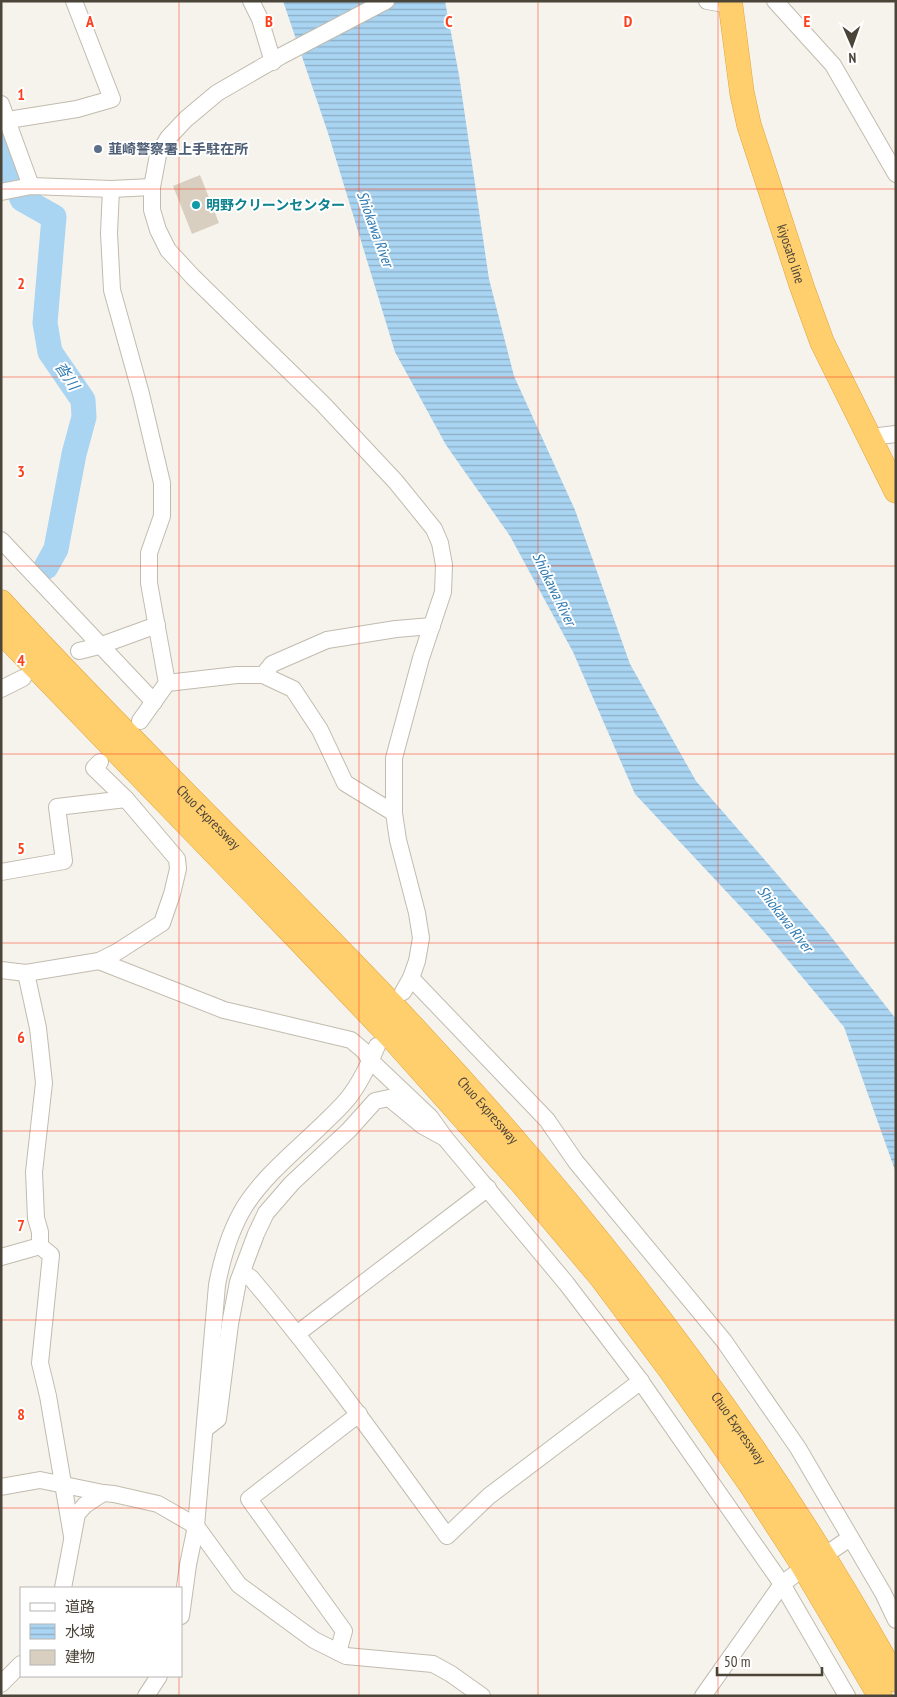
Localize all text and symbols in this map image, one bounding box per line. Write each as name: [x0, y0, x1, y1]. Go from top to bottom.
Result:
text: A: [85, 11, 95, 31]
text: B: [265, 11, 273, 31]
text: C: [445, 11, 453, 31]
text: D: [624, 11, 633, 31]
text: E: [804, 11, 811, 31]
north arrow: [827, 20, 877, 70]
text: N: [848, 49, 857, 67]
text: 1: [17, 84, 25, 104]
place label: 韮崎警察署上手駐在所: [108, 140, 248, 158]
marker: 韮崎警察署上手駐在所: [92, 143, 104, 155]
water label: Shiokawa River: [353, 188, 399, 271]
place label: 明野クリーンセンター: [206, 196, 345, 214]
marker: 明野クリーンセンター: [190, 199, 202, 211]
street label: kiyosato line: [773, 222, 809, 286]
text: 2: [17, 273, 25, 293]
water label: 沓川: [51, 358, 85, 395]
text: 3: [17, 461, 25, 481]
water label: Shiokawa River: [529, 549, 581, 630]
text: 4: [17, 650, 25, 670]
street label: Chuo Expressway: [173, 781, 245, 854]
text: 5: [17, 838, 25, 858]
water label: Shiokawa River: [754, 882, 818, 957]
text: 6: [17, 1027, 25, 1047]
street label: Chuo Expressway: [454, 1073, 523, 1148]
text: 7: [17, 1215, 25, 1235]
street label: Chuo Expressway: [707, 1388, 770, 1468]
text: 8: [17, 1404, 25, 1424]
legend: [20, 1587, 182, 1677]
text: 道路: [65, 1597, 95, 1616]
text: 水域: [65, 1622, 95, 1641]
scale bar: [717, 1644, 822, 1676]
text: 建物: [65, 1647, 95, 1666]
text: 50 m: [724, 1652, 750, 1671]

